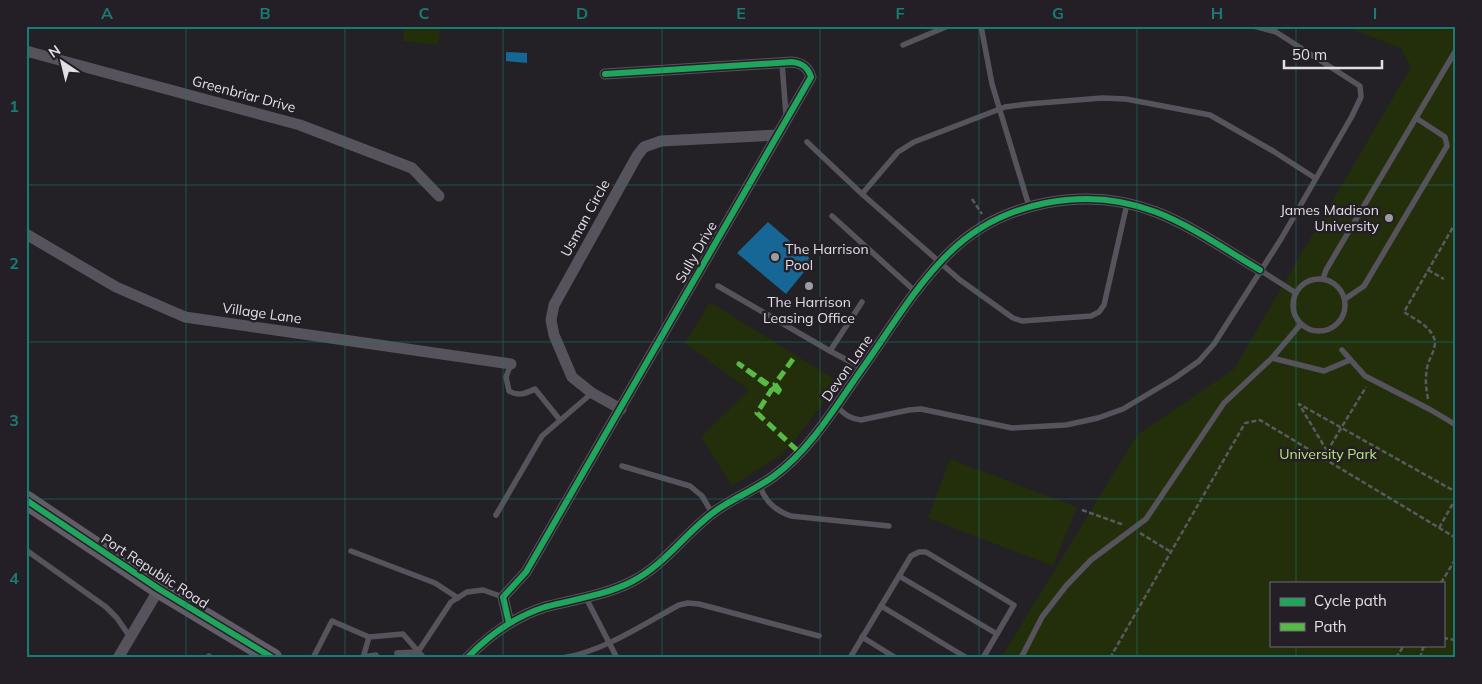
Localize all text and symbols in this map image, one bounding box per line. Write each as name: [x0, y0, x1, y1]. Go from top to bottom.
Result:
text: A: [101, 3, 113, 23]
text: B: [259, 3, 271, 23]
text: C: [419, 3, 430, 23]
text: D: [576, 3, 588, 23]
text: E: [736, 3, 746, 23]
text: F: [895, 3, 905, 23]
text: G: [1052, 3, 1064, 23]
text: H: [1211, 3, 1223, 23]
text: I: [1373, 3, 1377, 23]
north arrow: [38, 38, 88, 88]
scale bar: [1284, 38, 1382, 70]
text: N: [45, 41, 64, 62]
text: 50 m: [1292, 45, 1327, 64]
street label: Greenbriar Drive: [190, 72, 298, 116]
text: 1: [9, 96, 19, 116]
street label: Usman Circle: [556, 176, 614, 260]
place label: James Madison University: [1280, 201, 1380, 235]
marker: James Madison University: [1383, 212, 1395, 224]
street label: Sully Drive: [671, 218, 721, 286]
place label: The Harrison Pool: [785, 240, 869, 274]
marker: The Harrison Pool: [769, 251, 781, 263]
text: 2: [9, 253, 19, 273]
marker: The Harrison Leasing Office: [803, 280, 815, 292]
place label: The Harrison Leasing Office: [763, 293, 855, 327]
street label: Village Lane: [221, 299, 303, 327]
street label: Devon Lane: [818, 331, 876, 405]
text: 3: [9, 410, 19, 430]
park label: University Park: [1279, 445, 1378, 463]
street label: Port Republic Road: [98, 530, 212, 612]
text: 4: [9, 568, 19, 588]
legend: [1270, 582, 1444, 646]
text: Cycle path: [1314, 591, 1387, 610]
text: Path: [1314, 617, 1346, 636]

